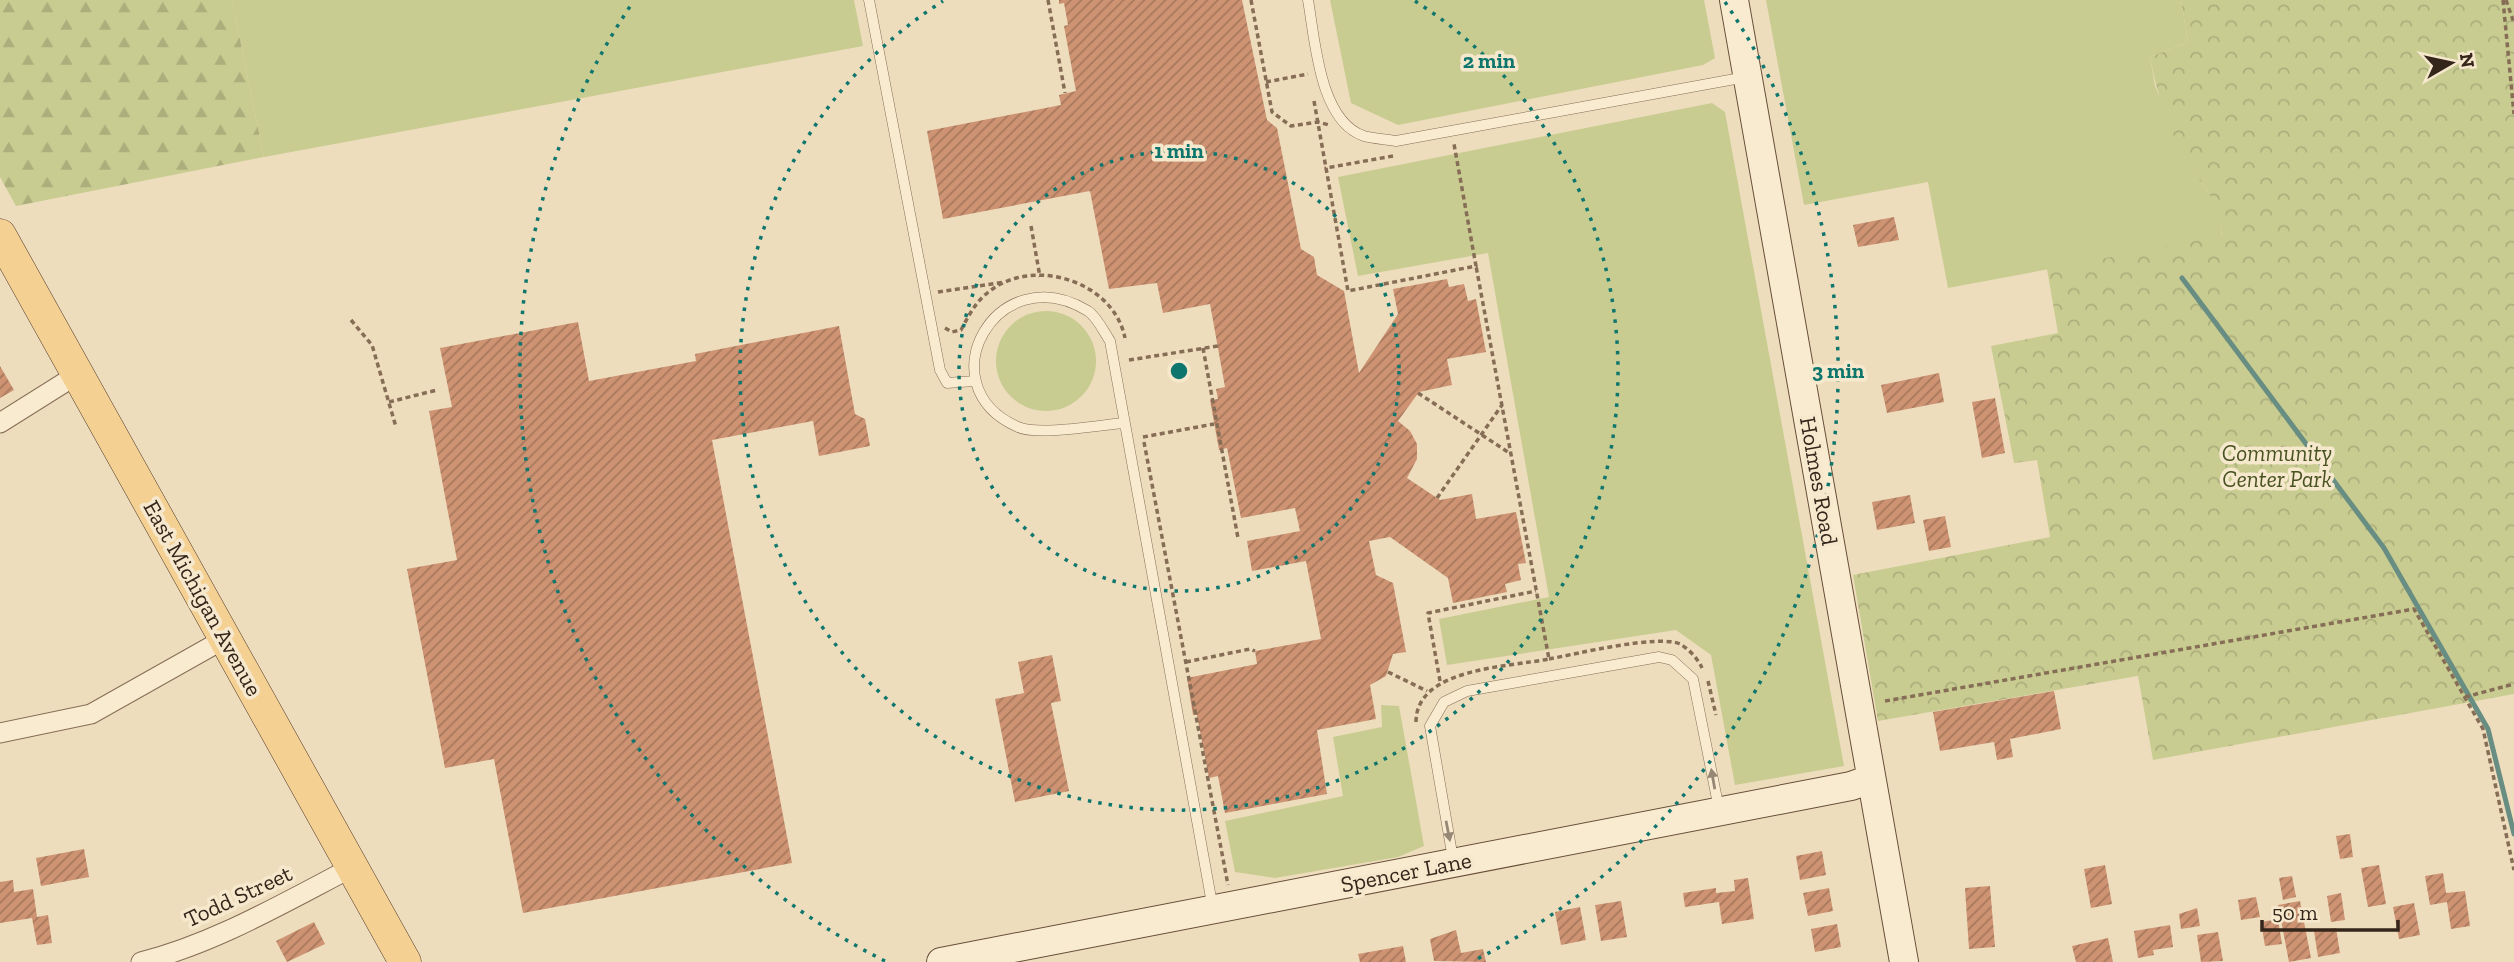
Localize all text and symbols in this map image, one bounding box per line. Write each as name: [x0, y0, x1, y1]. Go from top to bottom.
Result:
north arrow: [2416, 28, 2486, 98]
text: 2 min: [1463, 48, 1516, 73]
text: N: [2455, 51, 2480, 69]
text: 1 min: [1154, 138, 1204, 163]
text: 3 min: [1812, 358, 1865, 383]
centre of rings: [1167, 359, 1191, 383]
street label: Holmes Road: [1794, 414, 1844, 548]
park label: Community Center Park: [2222, 439, 2332, 493]
street label: East Michigan Avenue: [138, 495, 268, 701]
one-way arrow: [1707, 768, 1718, 790]
one-way arrow: [1442, 820, 1453, 842]
street label: Spencer Lane: [1338, 846, 1474, 898]
street label: Todd Street: [180, 859, 297, 933]
scale bar: [2262, 888, 2398, 932]
text: 50 m: [2272, 900, 2318, 925]

